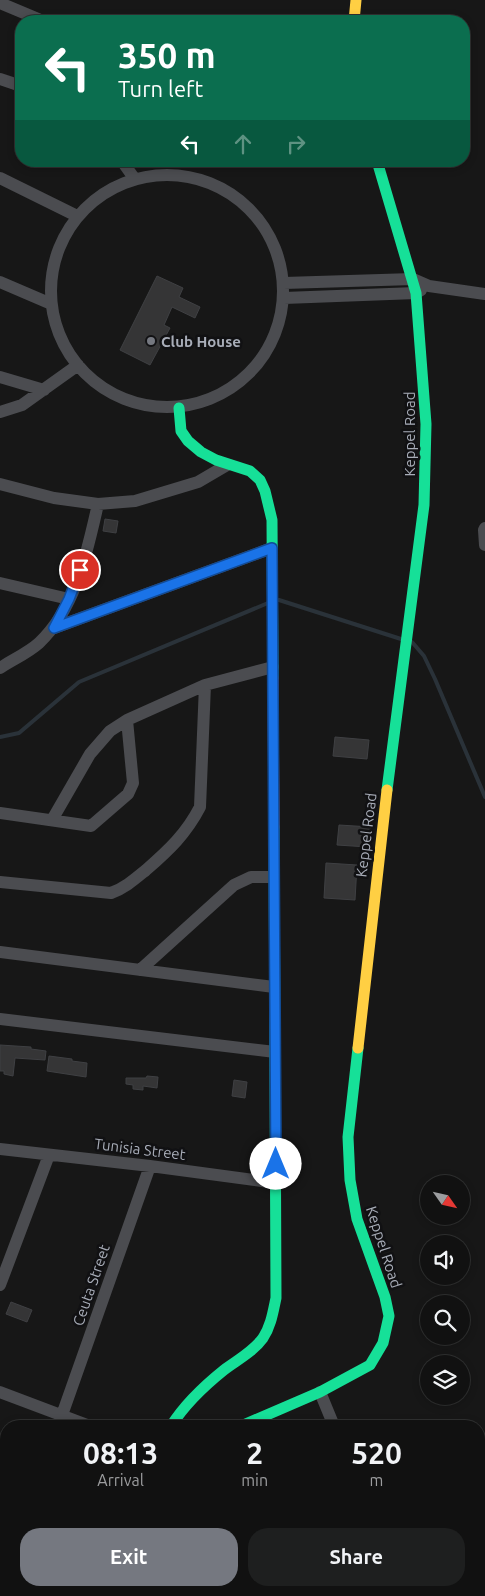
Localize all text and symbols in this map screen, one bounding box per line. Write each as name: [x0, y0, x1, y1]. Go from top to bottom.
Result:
icon: left: [35, 35, 100, 100]
text: 350 m: [118, 35, 216, 75]
text: Turn left: [118, 76, 203, 101]
icon: left: [176, 130, 204, 158]
icon: ahead: [229, 130, 257, 158]
icon: right: [282, 130, 310, 158]
place label: Club House: [161, 333, 241, 350]
marker: Club House: [145, 335, 157, 347]
street label: Keppel Road: [401, 392, 418, 477]
pin: [59, 549, 101, 591]
icon: arrive: [66, 556, 94, 584]
street label: Keppel Road: [352, 792, 380, 878]
street label: Tunisia Street: [93, 1135, 187, 1163]
position arrow: [249, 1137, 301, 1189]
north arrow: [420, 1175, 470, 1225]
map controls: [420, 1175, 470, 1405]
street label: Keppel Road: [363, 1204, 405, 1290]
button: sound: [420, 1235, 470, 1285]
street label: Ceuta Street: [69, 1242, 113, 1328]
button: search: [420, 1295, 470, 1345]
button: layers: [420, 1355, 470, 1405]
text: 08:13: [83, 1436, 158, 1470]
text: 2: [246, 1436, 263, 1470]
text: 520: [351, 1436, 402, 1470]
text: Arrival: [97, 1471, 144, 1489]
text: min: [241, 1471, 268, 1489]
text: m: [370, 1471, 383, 1489]
button: Exit: [20, 1528, 238, 1586]
button: Share: [248, 1528, 465, 1586]

